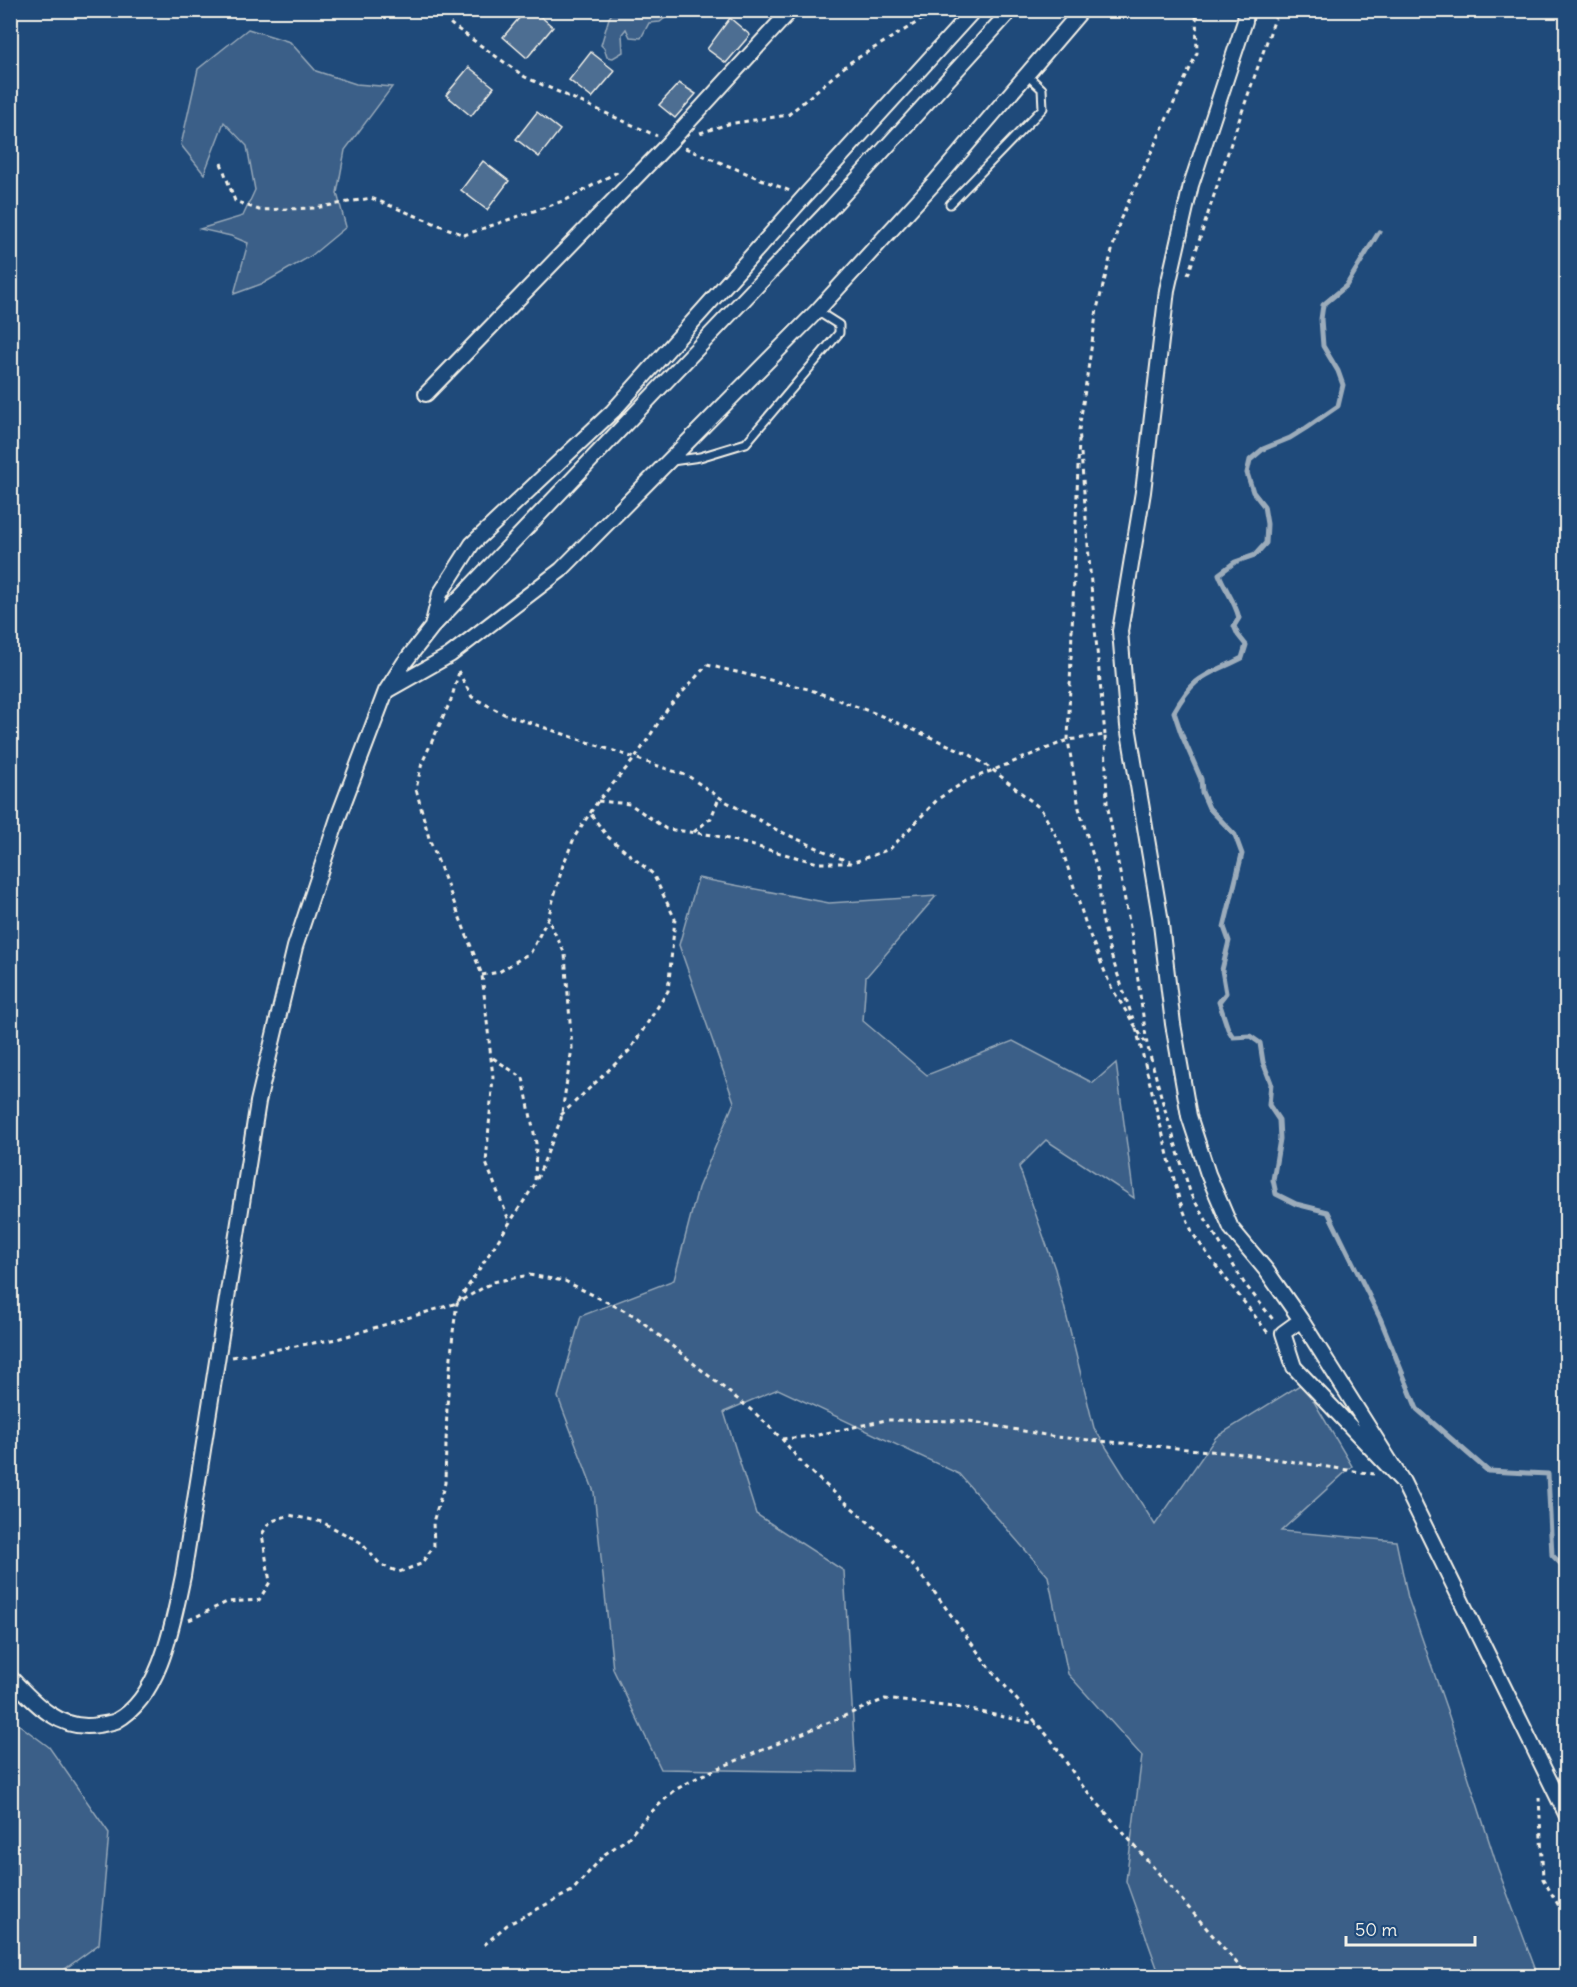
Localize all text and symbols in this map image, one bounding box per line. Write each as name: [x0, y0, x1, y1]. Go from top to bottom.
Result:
scale bar: [1346, 1909, 1475, 1947]
text: 50 m: [1355, 1918, 1397, 1941]

